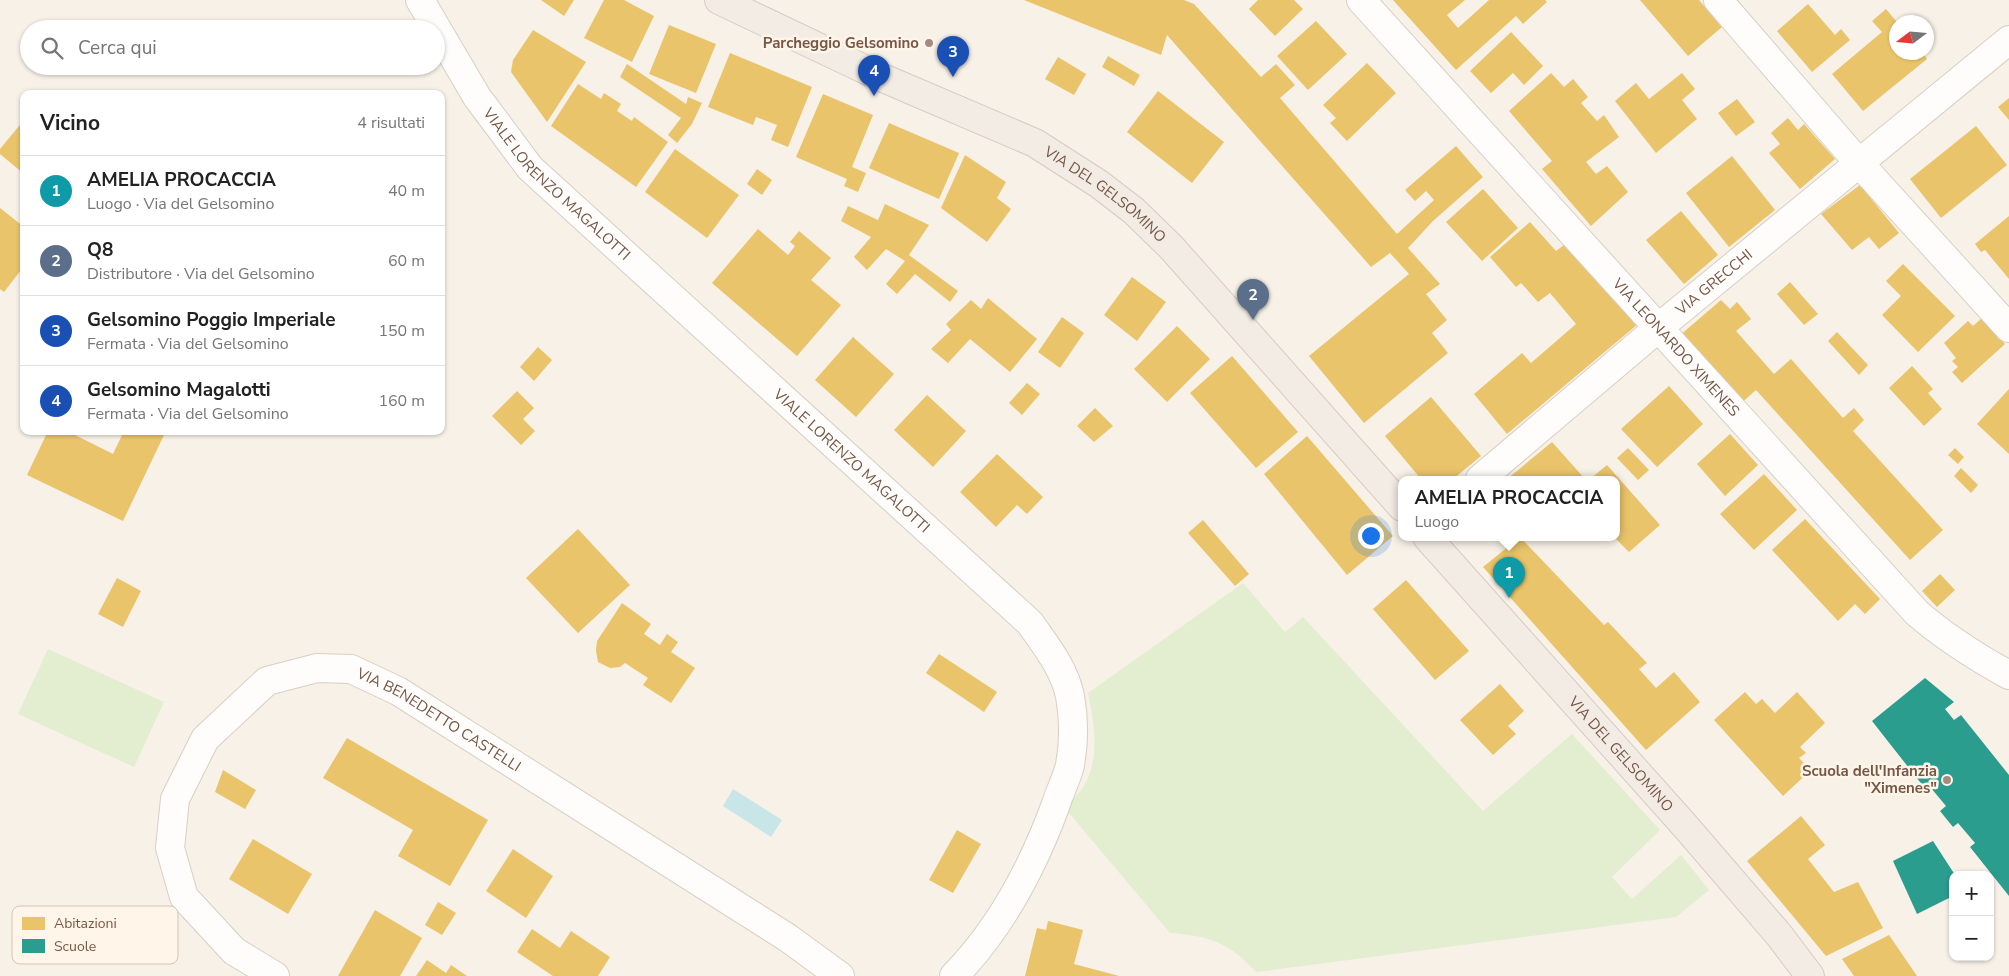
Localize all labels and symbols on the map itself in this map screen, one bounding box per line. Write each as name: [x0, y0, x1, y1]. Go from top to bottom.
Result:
north arrow: [1889, 15, 1934, 60]
place label: Parcheggio Gelsomino: [763, 33, 919, 53]
pin: 3: [937, 36, 969, 77]
marker: Parcheggio Gelsomino: [923, 37, 935, 49]
pin: 4: [858, 55, 890, 96]
street label: VIALE LORENZO MAGALOTTI: [478, 103, 635, 264]
street label: VIA DEL GELSOMINO: [1040, 141, 1170, 247]
street label: VIA GRECCHI: [1671, 245, 1757, 320]
street label: VIA LEONARDO XIMENES: [1608, 273, 1744, 421]
pin: 2: [1237, 279, 1269, 320]
street label: VIALE LORENZO MAGALOTTI: [768, 384, 934, 537]
your location: [1358, 523, 1384, 549]
pin: 1: [1493, 557, 1525, 598]
street label: VIA BENEDETTO CASTELLI: [353, 663, 525, 776]
street label: VIA DEL GELSOMINO: [1563, 691, 1678, 816]
place label: Scuola dell'Infanzia "Ximenes": [1802, 761, 1937, 798]
marker: Scuola dell'Infanzia "Ximenes": [1941, 774, 1953, 786]
legend: [12, 906, 178, 964]
text: Abitazioni: [54, 914, 117, 933]
text: Scuole: [54, 937, 96, 956]

